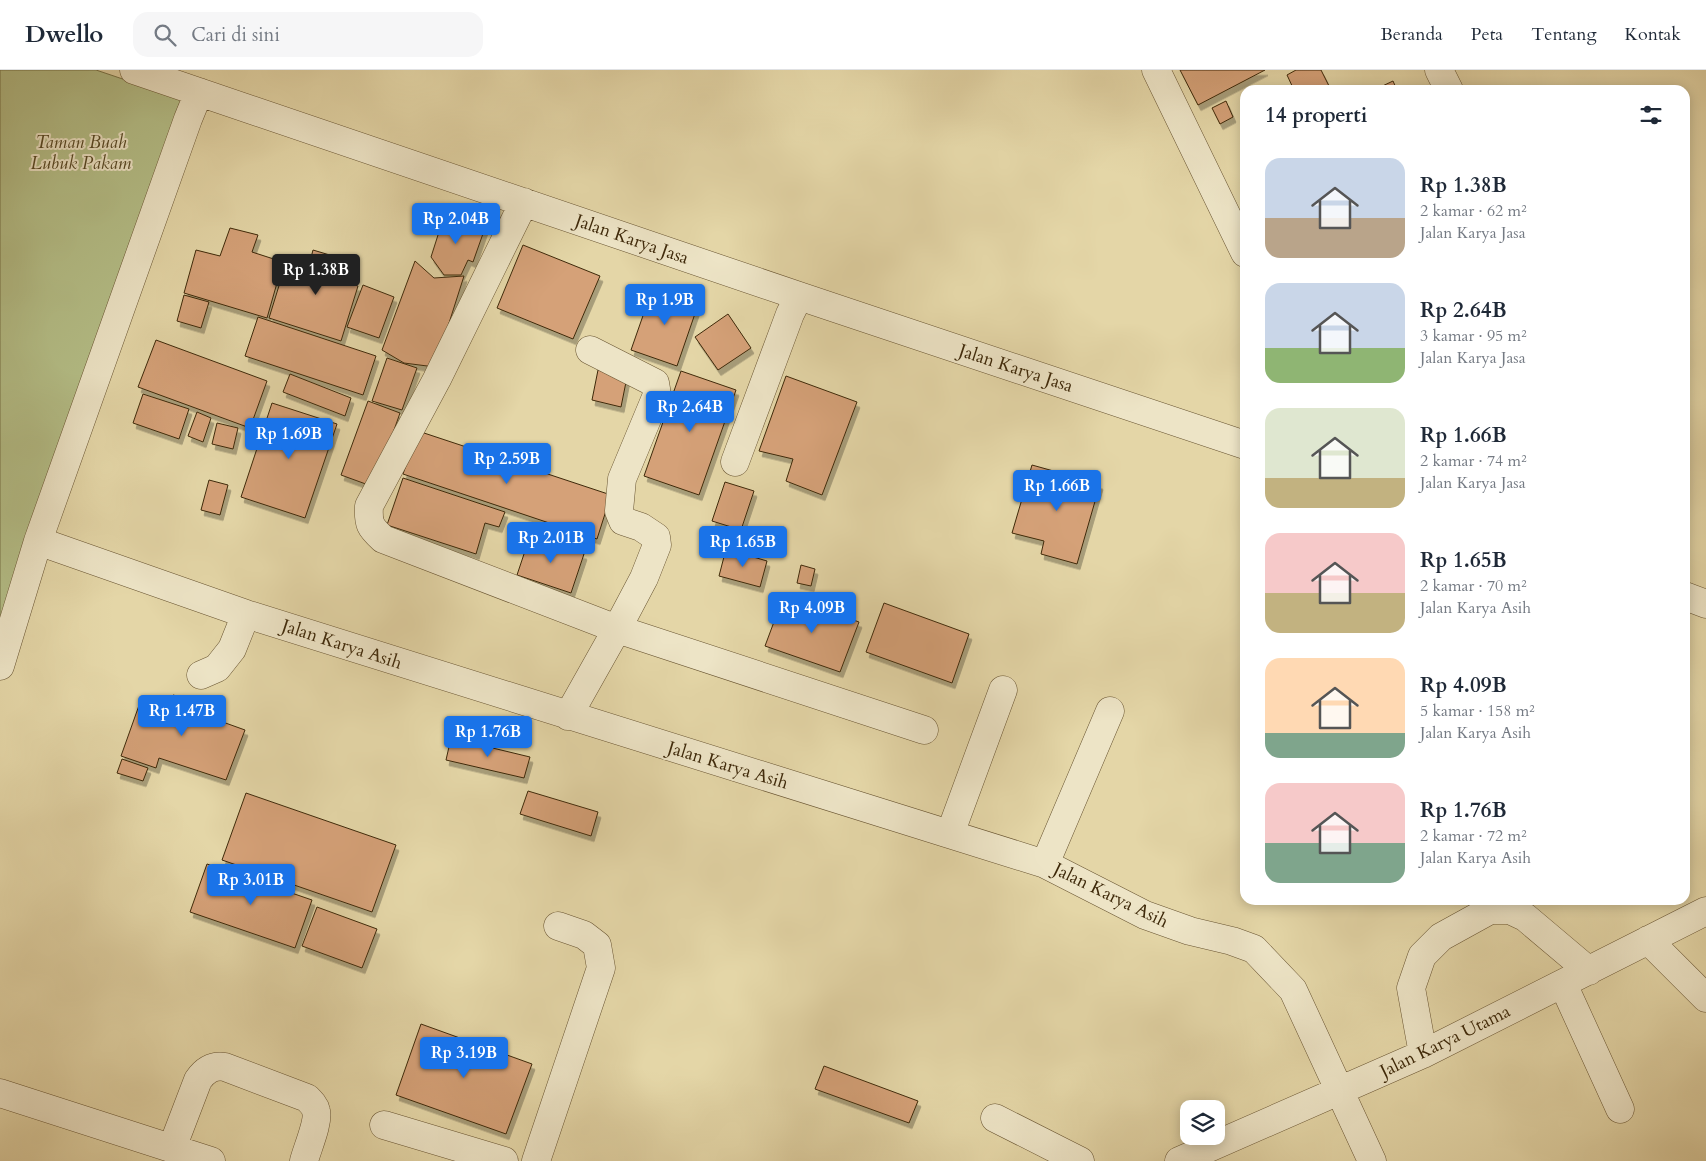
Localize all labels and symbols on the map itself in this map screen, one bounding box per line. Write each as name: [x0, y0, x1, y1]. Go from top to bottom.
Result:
park label: Taman Buah Lubuk Pakam: [31, 130, 132, 176]
pin: Rp 2.04B: [404, 202, 508, 245]
street label: Jalan Karya Jasa: [569, 207, 692, 271]
pin: Rp 1.38B: [264, 254, 368, 296]
pin: Rp 1.9B: [619, 284, 711, 326]
street label: Jalan Karya Jasa: [953, 337, 1076, 399]
pin: Rp 2.64B: [638, 390, 742, 433]
pin: Rp 1.69B: [237, 418, 341, 460]
pin: Rp 2.59B: [455, 442, 559, 485]
pin: Rp 1.66B: [1005, 470, 1109, 512]
pin: Rp 2.01B: [499, 522, 603, 564]
pin: Rp 1.65B: [691, 526, 795, 568]
pin: Rp 4.09B: [760, 592, 864, 634]
street label: Jalan Karya Asih: [276, 612, 405, 676]
pin: Rp 1.47B: [130, 694, 234, 737]
pin: Rp 1.76B: [436, 716, 540, 758]
street label: Jalan Karya Asih: [662, 734, 791, 796]
street label: Jalan Karya Asih: [1046, 856, 1173, 934]
pin: Rp 3.01B: [199, 864, 303, 906]
street label: Jalan Karya Utama: [1373, 999, 1515, 1085]
pin: Rp 3.19B: [412, 1036, 516, 1079]

